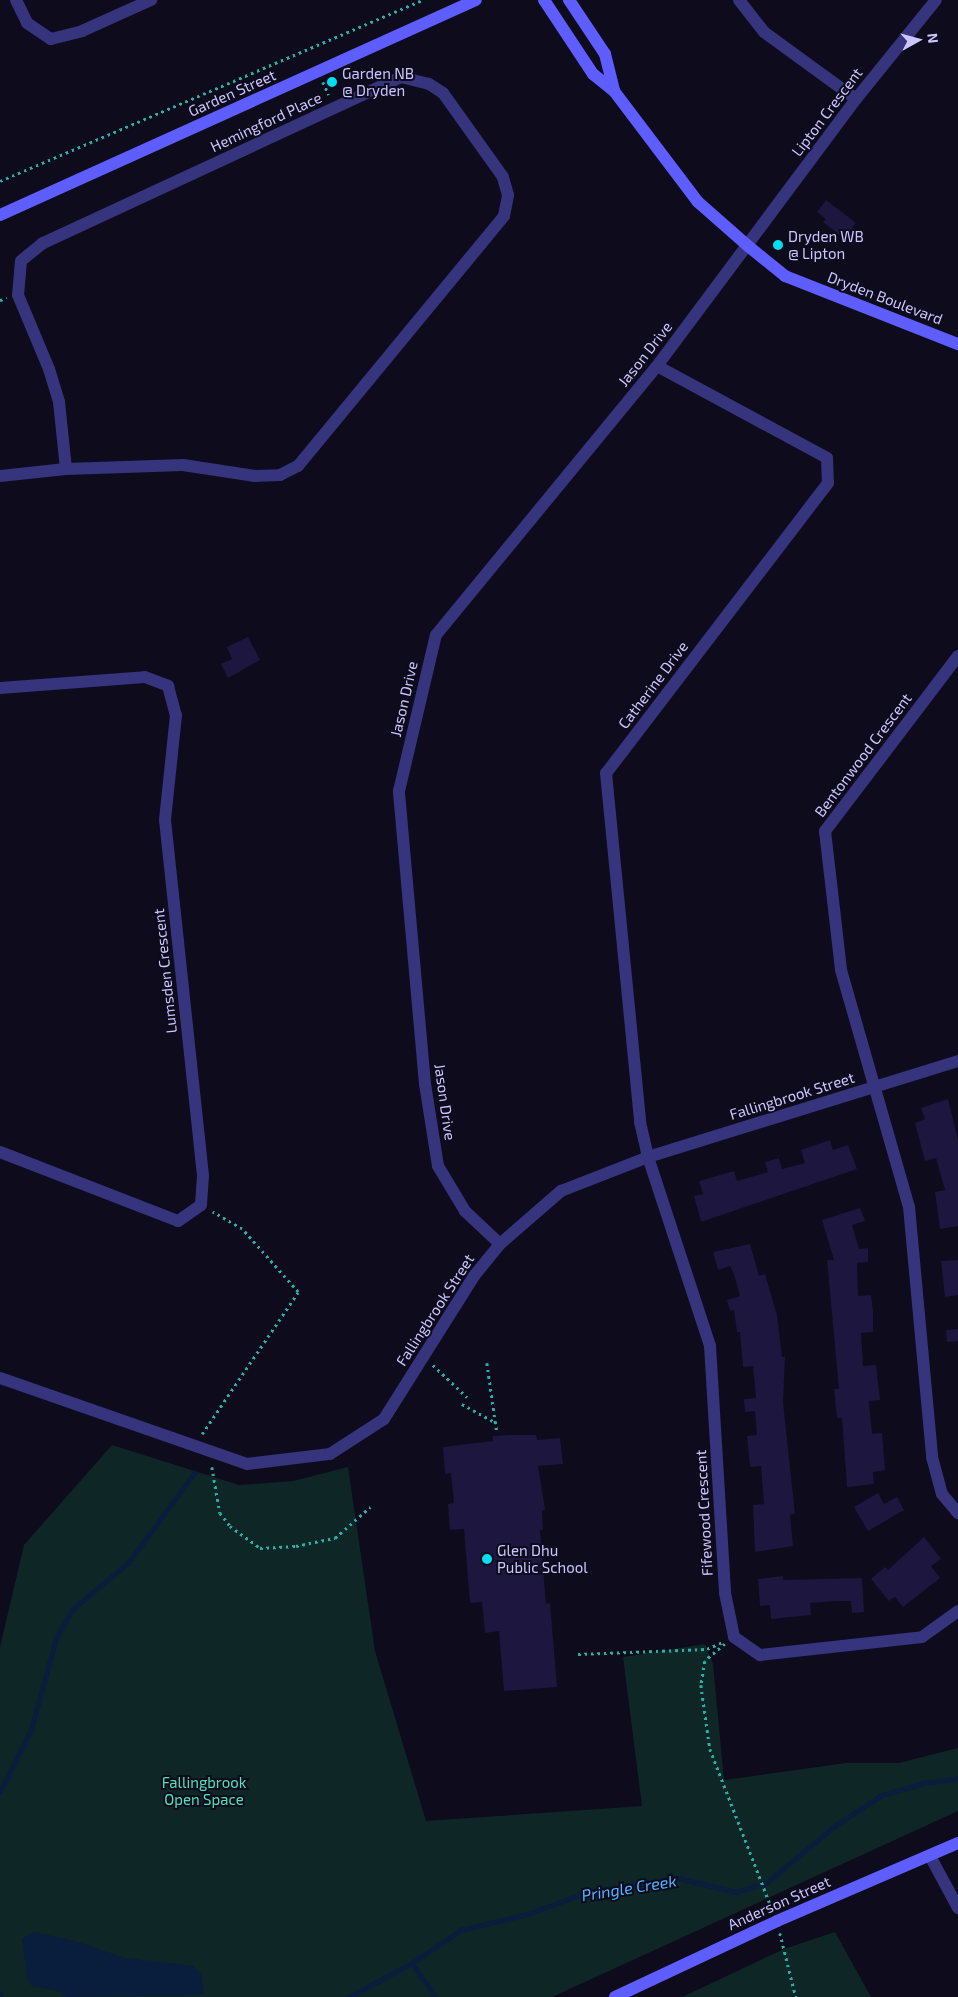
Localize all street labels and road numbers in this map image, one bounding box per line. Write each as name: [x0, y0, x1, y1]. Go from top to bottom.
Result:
street label: Lipton Crescent: [788, 64, 866, 160]
street label: Garden Street: [185, 66, 279, 120]
street label: Hemingford Place: [207, 88, 325, 156]
street label: Dryden Boulevard: [825, 268, 945, 328]
street label: Jason Drive: [614, 318, 676, 390]
street label: Catherine Drive: [614, 638, 692, 732]
street label: Jason Drive: [387, 659, 421, 739]
street label: Bentonwood Crescent: [811, 690, 915, 820]
street label: Lumsden Crescent: [149, 908, 181, 1034]
street label: Jason Drive: [431, 1063, 459, 1141]
street label: Fallingbrook Street: [727, 1068, 857, 1124]
street label: Fallingbrook Street: [392, 1251, 478, 1369]
street label: Fifewood Crescent: [692, 1449, 716, 1577]
street label: Anderson Street: [725, 1872, 833, 1934]

